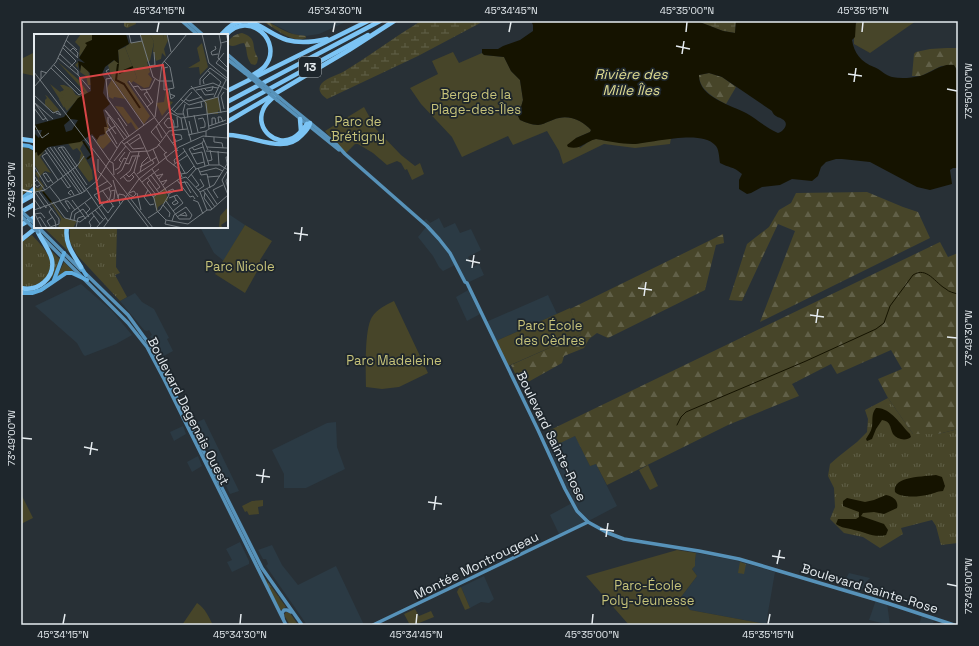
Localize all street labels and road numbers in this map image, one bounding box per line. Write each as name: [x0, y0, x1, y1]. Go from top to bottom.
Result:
road number: 13: [299, 57, 321, 77]
street label: Boulevard Dagenais Ouest: [144, 334, 233, 488]
street label: Boulevard Sainte-Rose: [513, 368, 590, 504]
street label: Montée Montrougeau: [411, 528, 541, 603]
street label: Boulevard Sainte-Rose: [799, 560, 940, 617]

